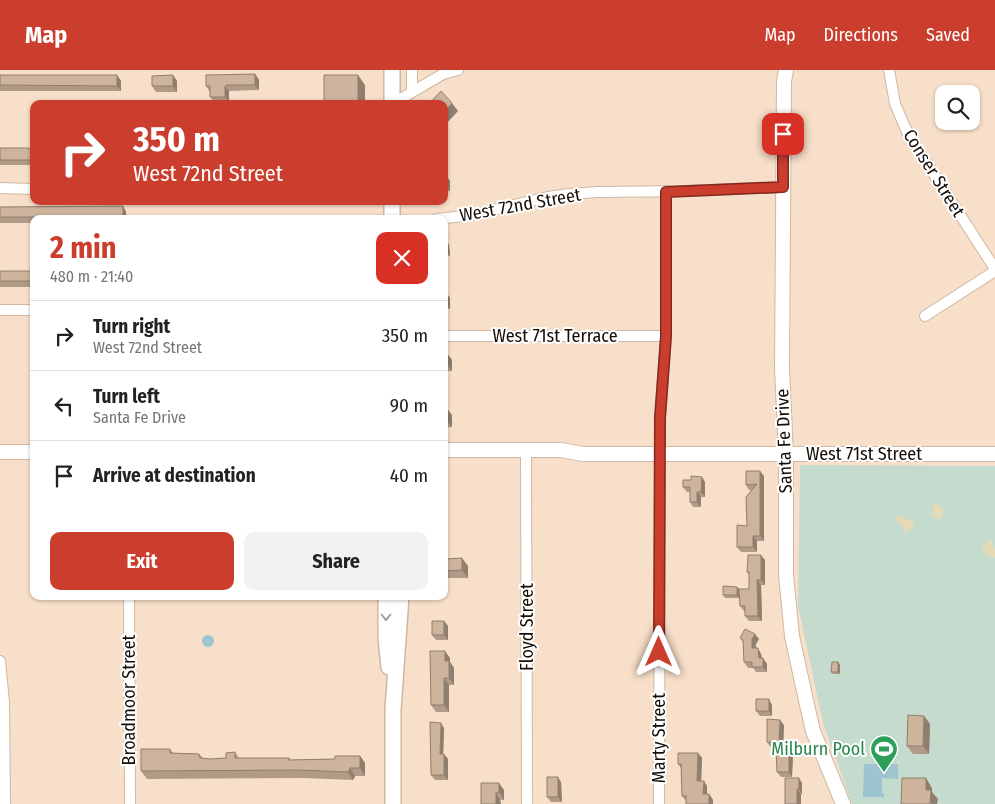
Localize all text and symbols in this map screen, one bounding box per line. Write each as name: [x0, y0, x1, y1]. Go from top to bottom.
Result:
text: Map: [25, 21, 67, 49]
text: Map: [764, 24, 796, 46]
text: Directions: [824, 24, 898, 46]
text: Saved: [926, 24, 970, 46]
map controls: [935, 85, 980, 130]
button: search: [935, 85, 980, 130]
pin: [762, 113, 804, 155]
text: 350 m: [133, 118, 220, 160]
icon: right: [50, 120, 115, 185]
icon: arrive: [769, 120, 797, 148]
street label: Conser Street: [898, 125, 970, 221]
text: West 72nd Street: [133, 160, 283, 187]
street label: West 72nd Street: [458, 183, 582, 226]
text: 2 min: [50, 230, 117, 266]
button: close: [376, 232, 428, 284]
text: 480 m · 21:40: [50, 267, 133, 286]
text: Turn right: [93, 315, 170, 338]
icon: right: [50, 322, 78, 350]
text: 350 m: [382, 324, 428, 347]
street label: West 71st Terrace: [492, 325, 618, 347]
text: West 72nd Street: [93, 338, 202, 357]
text: Turn left: [93, 385, 160, 408]
street label: Santa Fe Drive: [771, 388, 797, 494]
icon: left: [50, 392, 78, 420]
text: 90 m: [390, 394, 428, 417]
text: Santa Fe Drive: [93, 408, 186, 427]
street label: West 71st Street: [806, 443, 922, 465]
icon: arrive: [50, 462, 78, 490]
text: Arrive at destination: [93, 464, 256, 487]
text: 40 m: [390, 464, 428, 487]
button: Exit: [50, 532, 234, 590]
button: Share: [244, 532, 428, 590]
street label: Floyd Street: [516, 583, 538, 671]
one-way arrow: [381, 614, 391, 621]
position arrow: [632, 625, 684, 677]
street label: Broadmoor Street: [118, 634, 140, 765]
street label: Marty Street: [648, 693, 670, 783]
sports icon: Milburn Pool: [869, 734, 899, 773]
place label: Milburn Pool: [771, 738, 865, 760]

